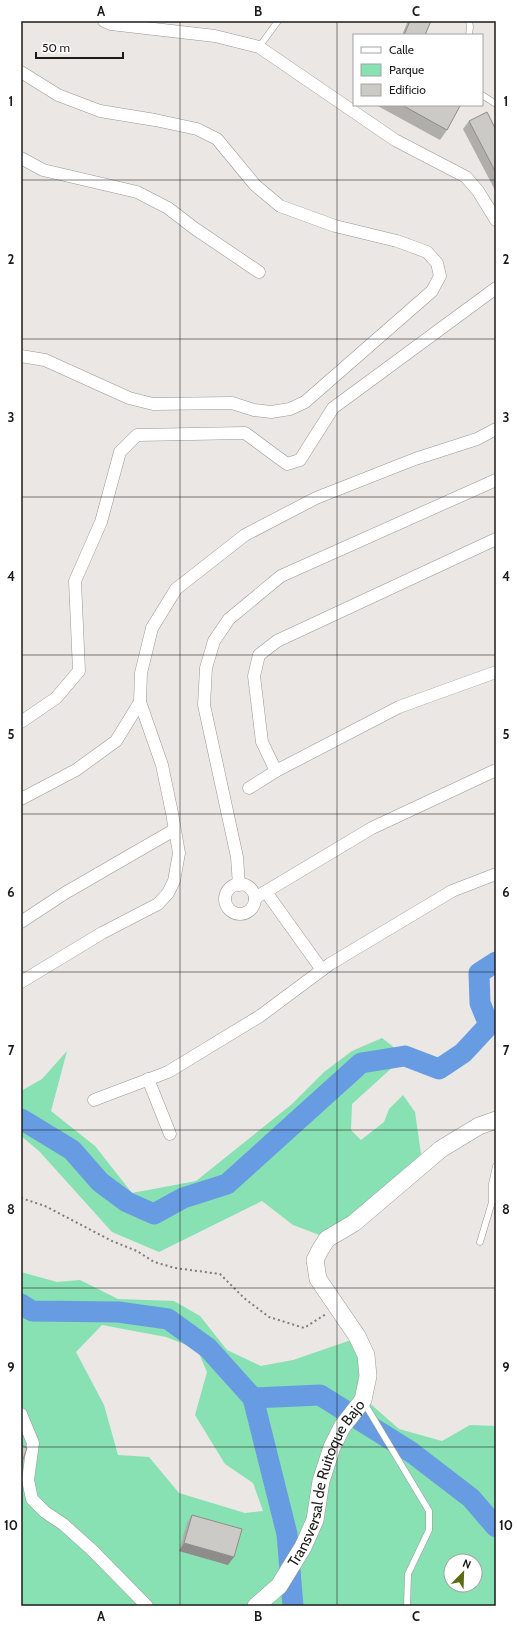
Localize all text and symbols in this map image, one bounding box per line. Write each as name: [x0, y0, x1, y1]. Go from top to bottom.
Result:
text: A: [97, 3, 106, 19]
text: B: [254, 3, 262, 19]
text: C: [412, 3, 420, 19]
scale bar: [36, 34, 123, 60]
legend: [353, 34, 483, 106]
text: 50 m: [42, 40, 70, 55]
text: Calle: [389, 42, 414, 57]
text: Parque: [389, 62, 424, 77]
text: Edificio: [389, 82, 426, 97]
text: 1: [9, 93, 13, 109]
text: 1: [504, 93, 508, 109]
text: 2: [8, 251, 15, 267]
text: 2: [503, 251, 510, 267]
text: 3: [7, 409, 15, 425]
text: 3: [502, 409, 510, 425]
text: 4: [7, 568, 15, 584]
text: 4: [502, 568, 510, 584]
text: 5: [8, 726, 15, 742]
text: 5: [503, 726, 510, 742]
text: 6: [7, 884, 15, 900]
text: 6: [502, 884, 510, 900]
text: 7: [8, 1042, 15, 1058]
text: 7: [503, 1042, 510, 1058]
text: 8: [7, 1201, 15, 1217]
text: 8: [502, 1201, 510, 1217]
text: 9: [7, 1359, 15, 1375]
text: 9: [502, 1359, 510, 1375]
street label: Transversal de Ruitoque Bajo: [284, 1396, 369, 1570]
text: 10: [4, 1517, 18, 1533]
text: 10: [499, 1517, 513, 1533]
north arrow: [443, 1553, 483, 1593]
text: N: [461, 1556, 473, 1572]
text: A: [97, 1608, 106, 1624]
text: B: [254, 1608, 262, 1624]
text: C: [412, 1608, 420, 1624]

